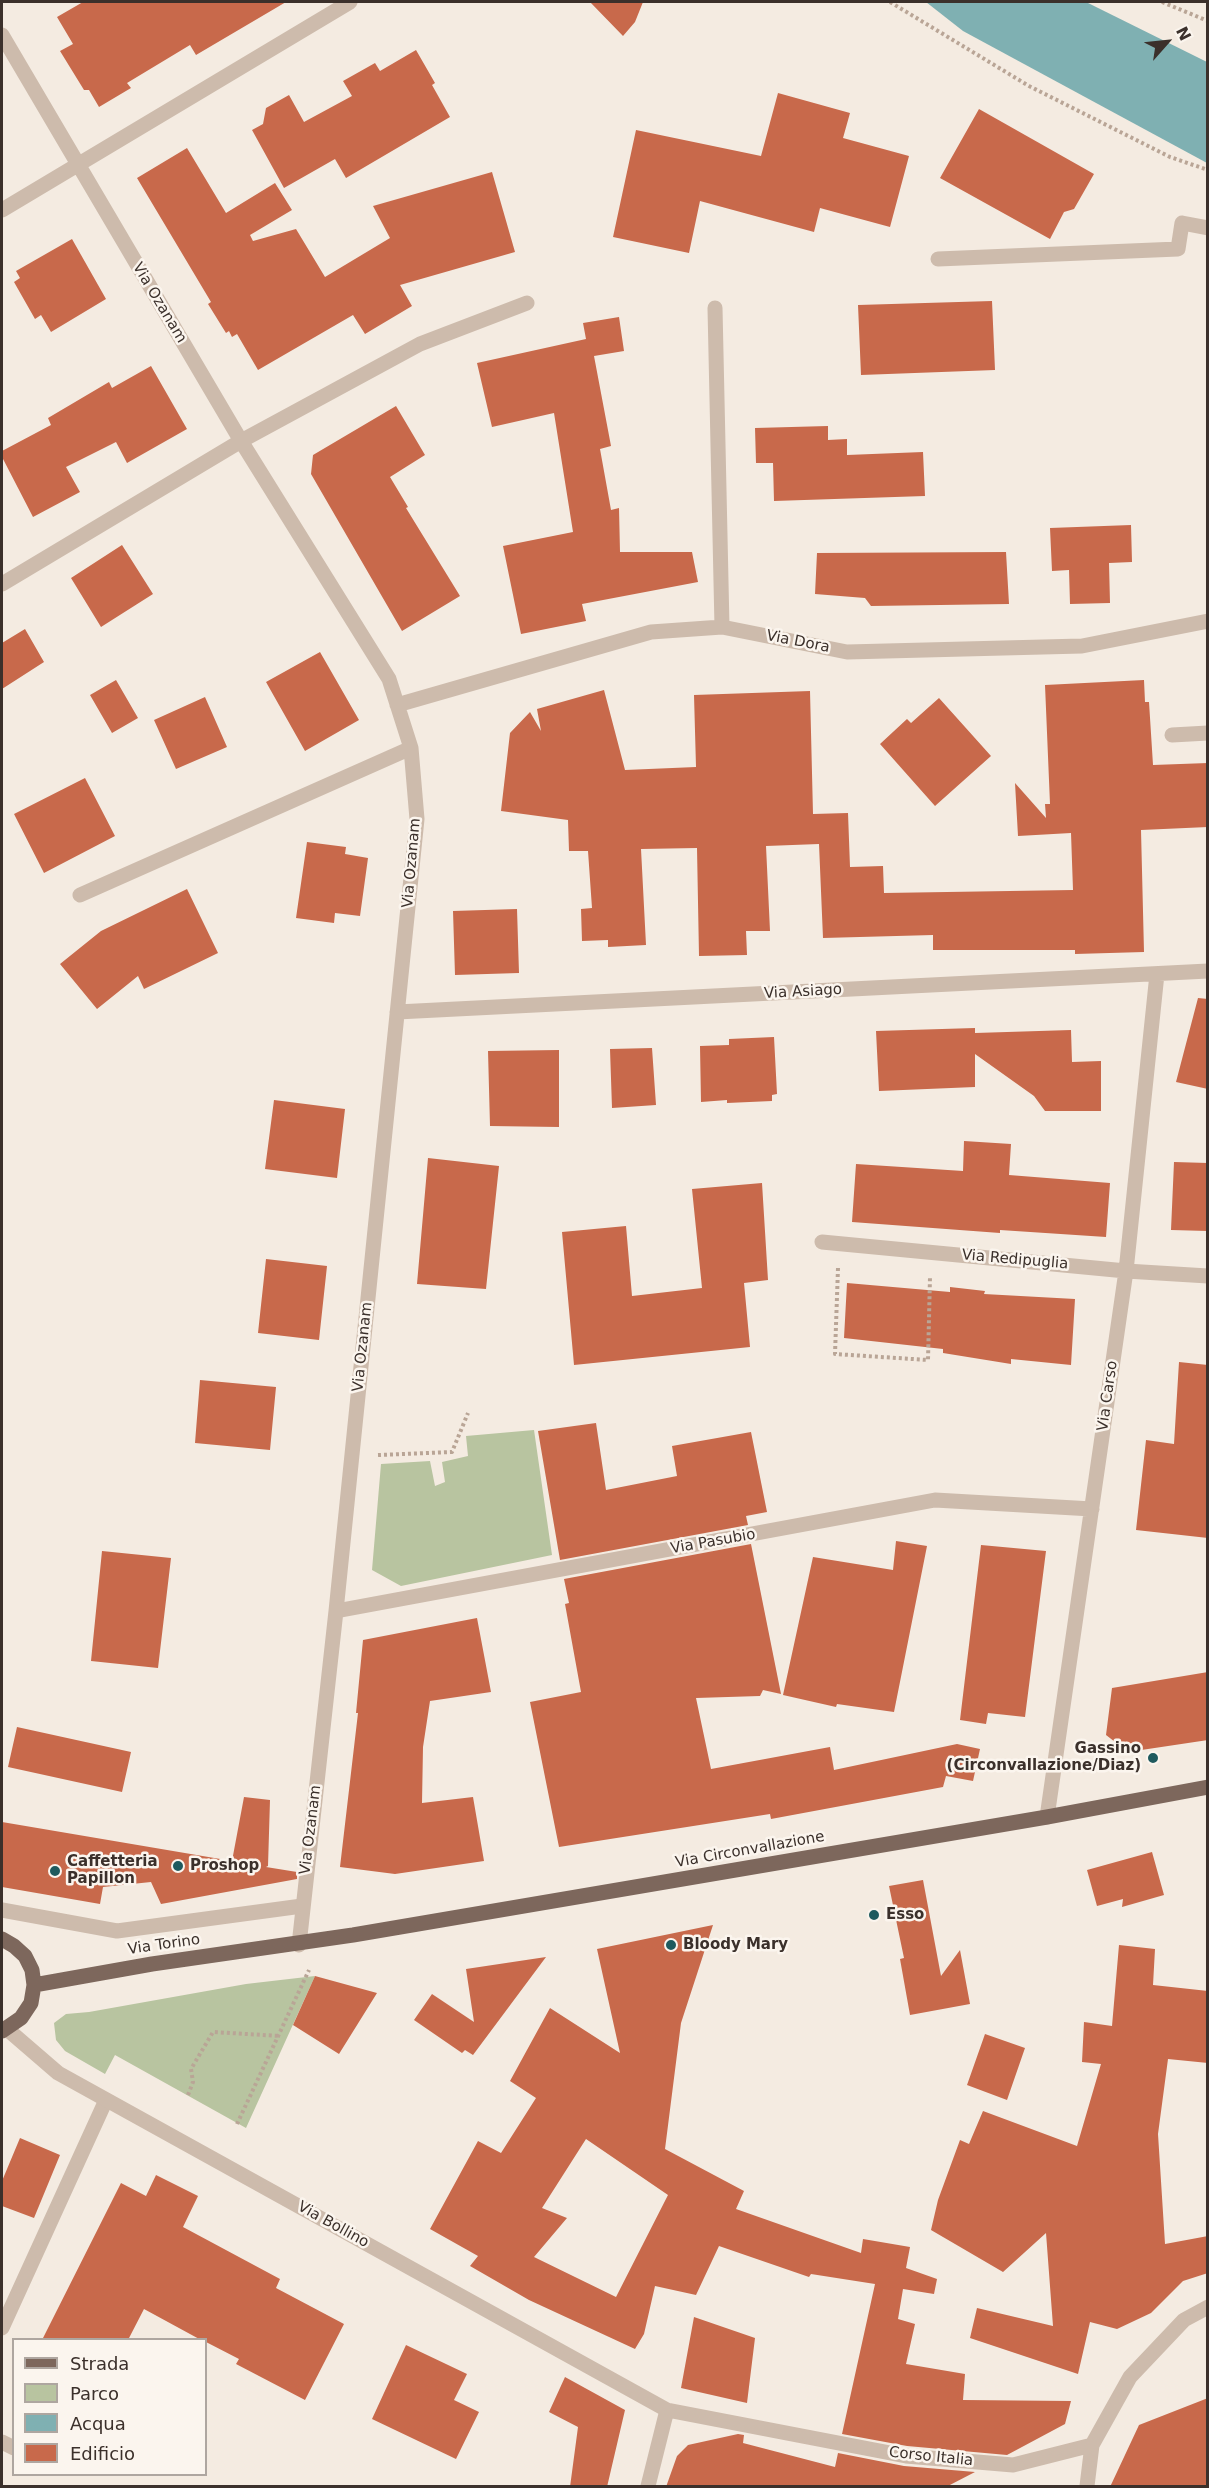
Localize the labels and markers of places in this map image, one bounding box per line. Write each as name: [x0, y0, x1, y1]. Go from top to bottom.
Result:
place label: Gassino (Circonvallazione/Diaz): [947, 1740, 1141, 1775]
marker: Gassino (Circonvallazione/Diaz): [1146, 1751, 1160, 1765]
place label: Caffetteria Papillon: [67, 1853, 158, 1888]
place label: Proshop: [190, 1857, 259, 1875]
marker: Proshop: [171, 1859, 185, 1873]
marker: Caffetteria Papillon: [48, 1864, 62, 1878]
place label: Esso: [886, 1906, 924, 1924]
marker: Esso: [867, 1908, 881, 1922]
place label: Bloody Mary: [683, 1936, 788, 1954]
marker: Bloody Mary: [664, 1938, 678, 1952]

